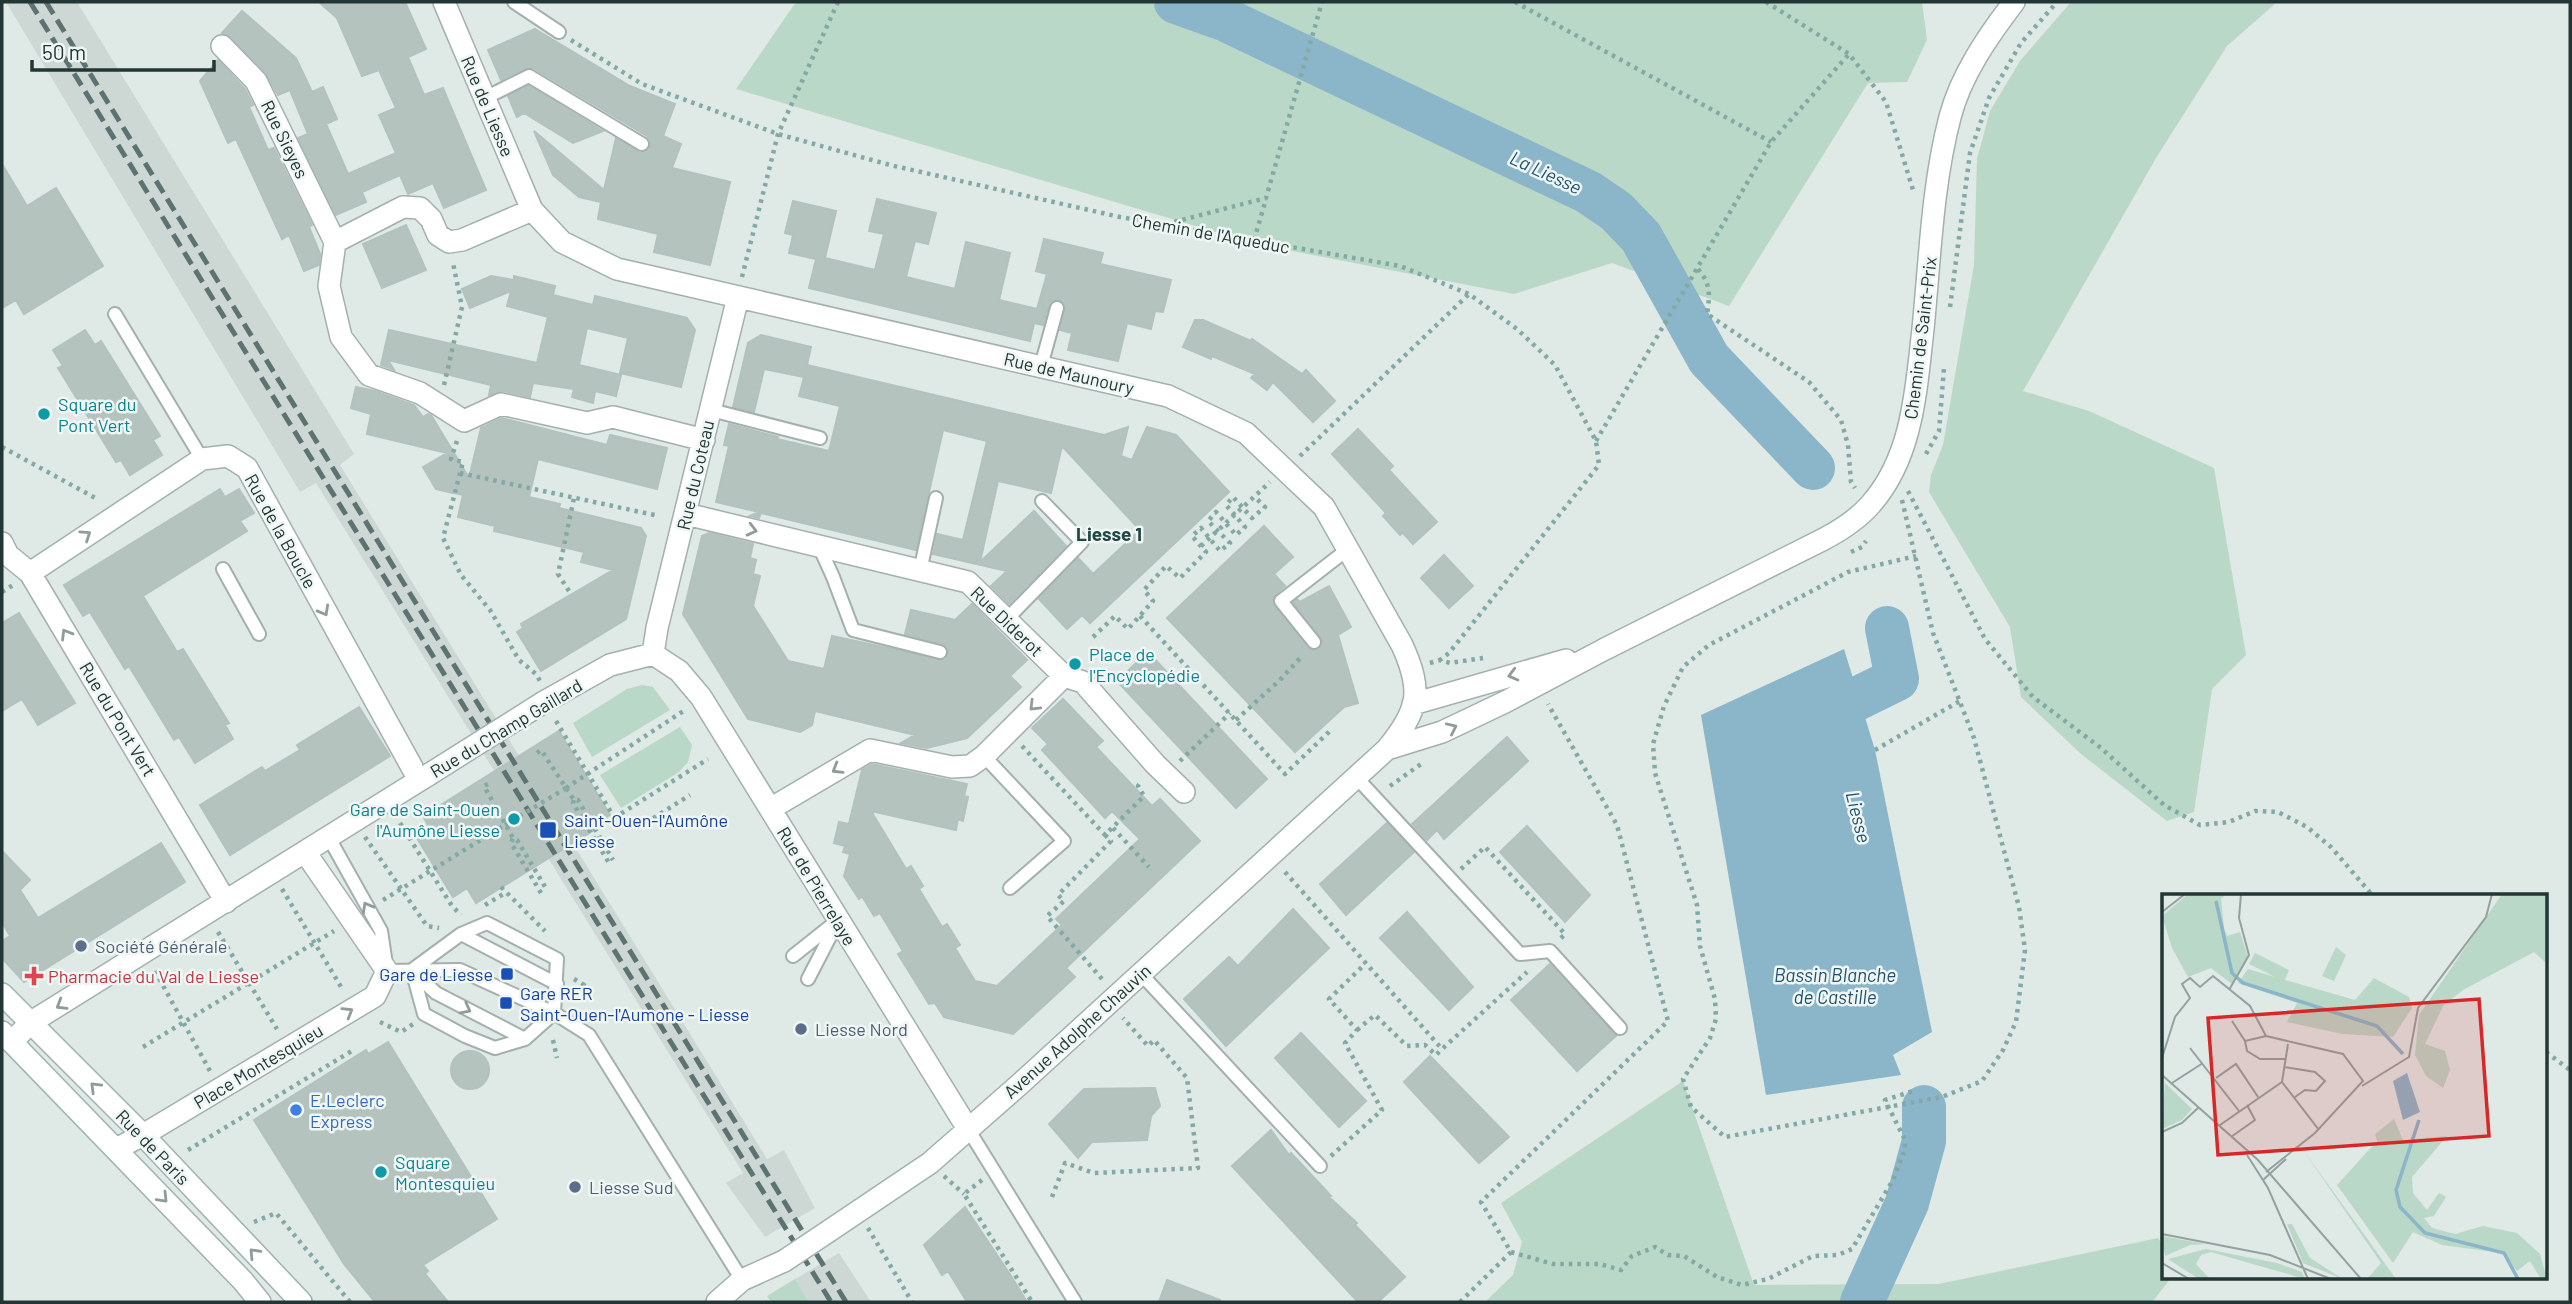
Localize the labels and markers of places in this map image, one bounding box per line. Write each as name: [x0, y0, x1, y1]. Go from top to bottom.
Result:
place label: Square du Pont Vert: [58, 393, 136, 436]
marker: Square du Pont Vert: [36, 406, 52, 422]
place label: Place de l'Encyclopédie: [1089, 643, 1200, 686]
marker: Place de l'Encyclopédie: [1067, 656, 1083, 672]
place label: Gare de Saint-Ouen l'Aumône Liesse: [350, 798, 500, 841]
place label: Saint-Ouen-l'Aumône Liesse: [564, 809, 728, 852]
marker: Gare de Saint-Ouen l'Aumône Liesse: [506, 811, 522, 827]
marker: Saint-Ouen-l'Aumône Liesse: [538, 820, 558, 840]
place label: Société Générale: [95, 935, 227, 957]
marker: Société Générale: [73, 938, 89, 954]
place label: Gare de Liesse: [379, 963, 493, 985]
place label: Pharmacie du Val de Liesse: [48, 965, 259, 987]
marker: Gare de Liesse: [499, 966, 515, 982]
marker: Pharmacie du Val de Liesse: [26, 968, 42, 984]
place label: Gare RER Saint-Ouen-l'Aumone - Liesse: [520, 982, 749, 1025]
marker: Gare RER Saint-Ouen-l'Aumone - Liesse: [498, 995, 514, 1011]
place label: Liesse Nord: [815, 1018, 908, 1040]
marker: Liesse Nord: [793, 1021, 809, 1037]
place label: E.Leclerc Express: [310, 1089, 385, 1132]
marker: E.Leclerc Express: [288, 1102, 304, 1118]
place label: Square Montesquieu: [395, 1151, 495, 1194]
marker: Square Montesquieu: [373, 1164, 389, 1180]
place label: Liesse Sud: [589, 1176, 673, 1198]
marker: Liesse Sud: [567, 1179, 583, 1195]

